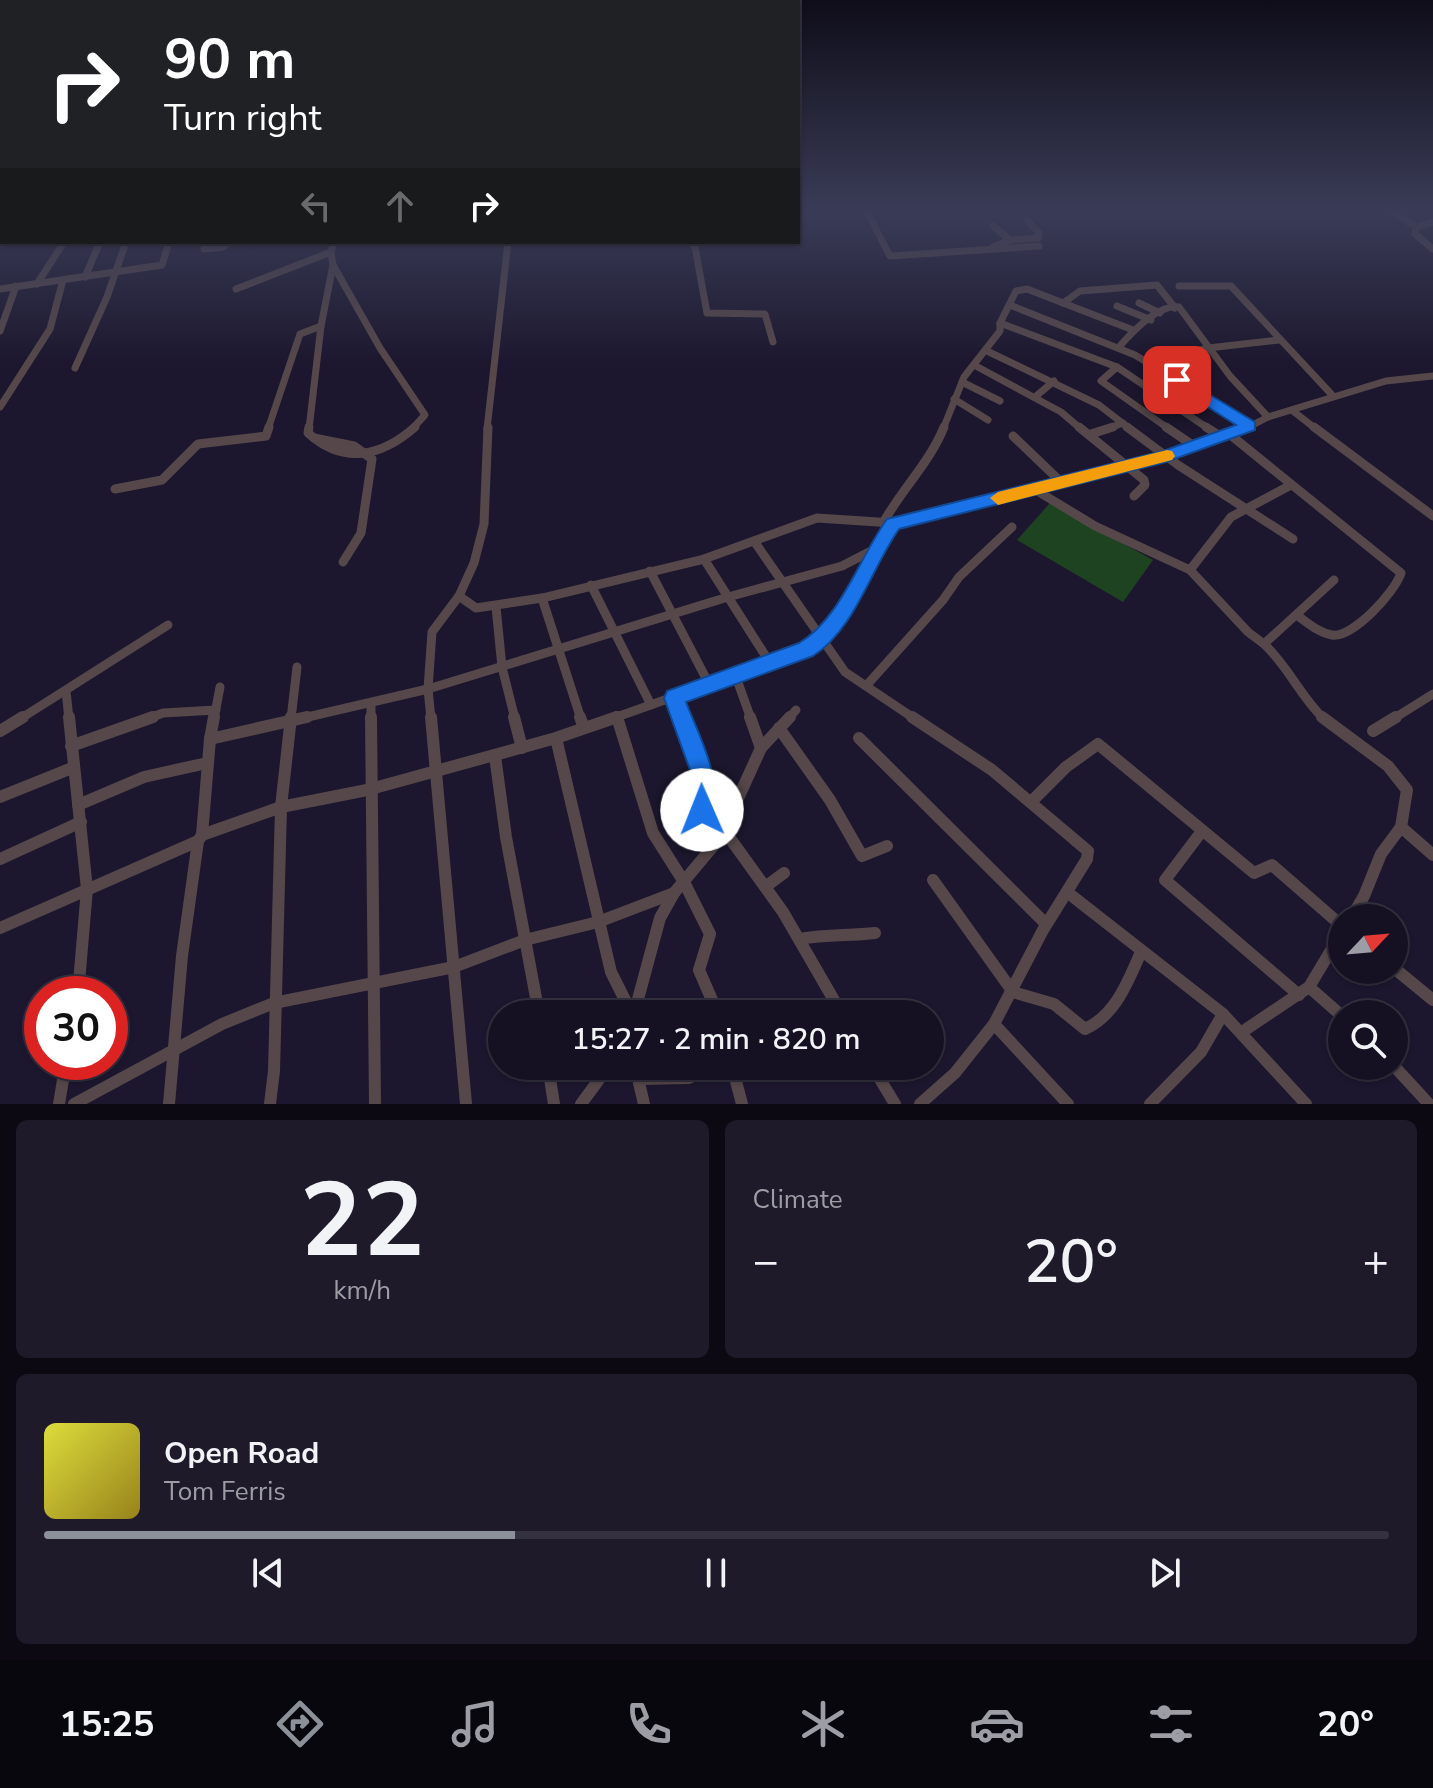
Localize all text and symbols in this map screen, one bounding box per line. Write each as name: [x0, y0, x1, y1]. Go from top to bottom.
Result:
text: 90 m: [164, 21, 295, 98]
icon: right: [32, 32, 136, 136]
text: Turn right: [164, 94, 321, 143]
icon: left: [294, 184, 338, 228]
icon: ahead: [378, 184, 422, 228]
icon: right: [462, 184, 506, 228]
pin: [1143, 346, 1211, 414]
icon: arrive: [1155, 358, 1199, 402]
position arrow: [660, 768, 744, 852]
north arrow: [1328, 904, 1408, 984]
map controls: [1328, 904, 1408, 1080]
speed limit sign: 30: [24, 976, 128, 1080]
button: search: [1328, 1000, 1408, 1080]
text: 15:27 · 2 min · 820 m: [571, 1019, 861, 1060]
text: 22: [300, 1150, 425, 1292]
text: Climate: [753, 1182, 843, 1217]
text: 20°: [1024, 1221, 1118, 1303]
text: −: [753, 1232, 779, 1292]
text: +: [1363, 1232, 1389, 1292]
text: km/h: [334, 1273, 391, 1308]
text: Open Road: [164, 1433, 319, 1474]
text: Tom Ferris: [164, 1474, 286, 1509]
icon: previous: [246, 1551, 290, 1595]
icon: pause: [694, 1551, 738, 1595]
icon: next: [1143, 1551, 1187, 1595]
icon: directions: [272, 1696, 328, 1752]
icon: music: [447, 1696, 503, 1752]
icon: phone: [621, 1696, 677, 1752]
icon: climate: [795, 1696, 851, 1752]
icon: car: [969, 1696, 1025, 1752]
icon: filters: [1143, 1696, 1199, 1752]
text: 15:25: [59, 1700, 154, 1749]
text: 20°: [1317, 1700, 1374, 1749]

